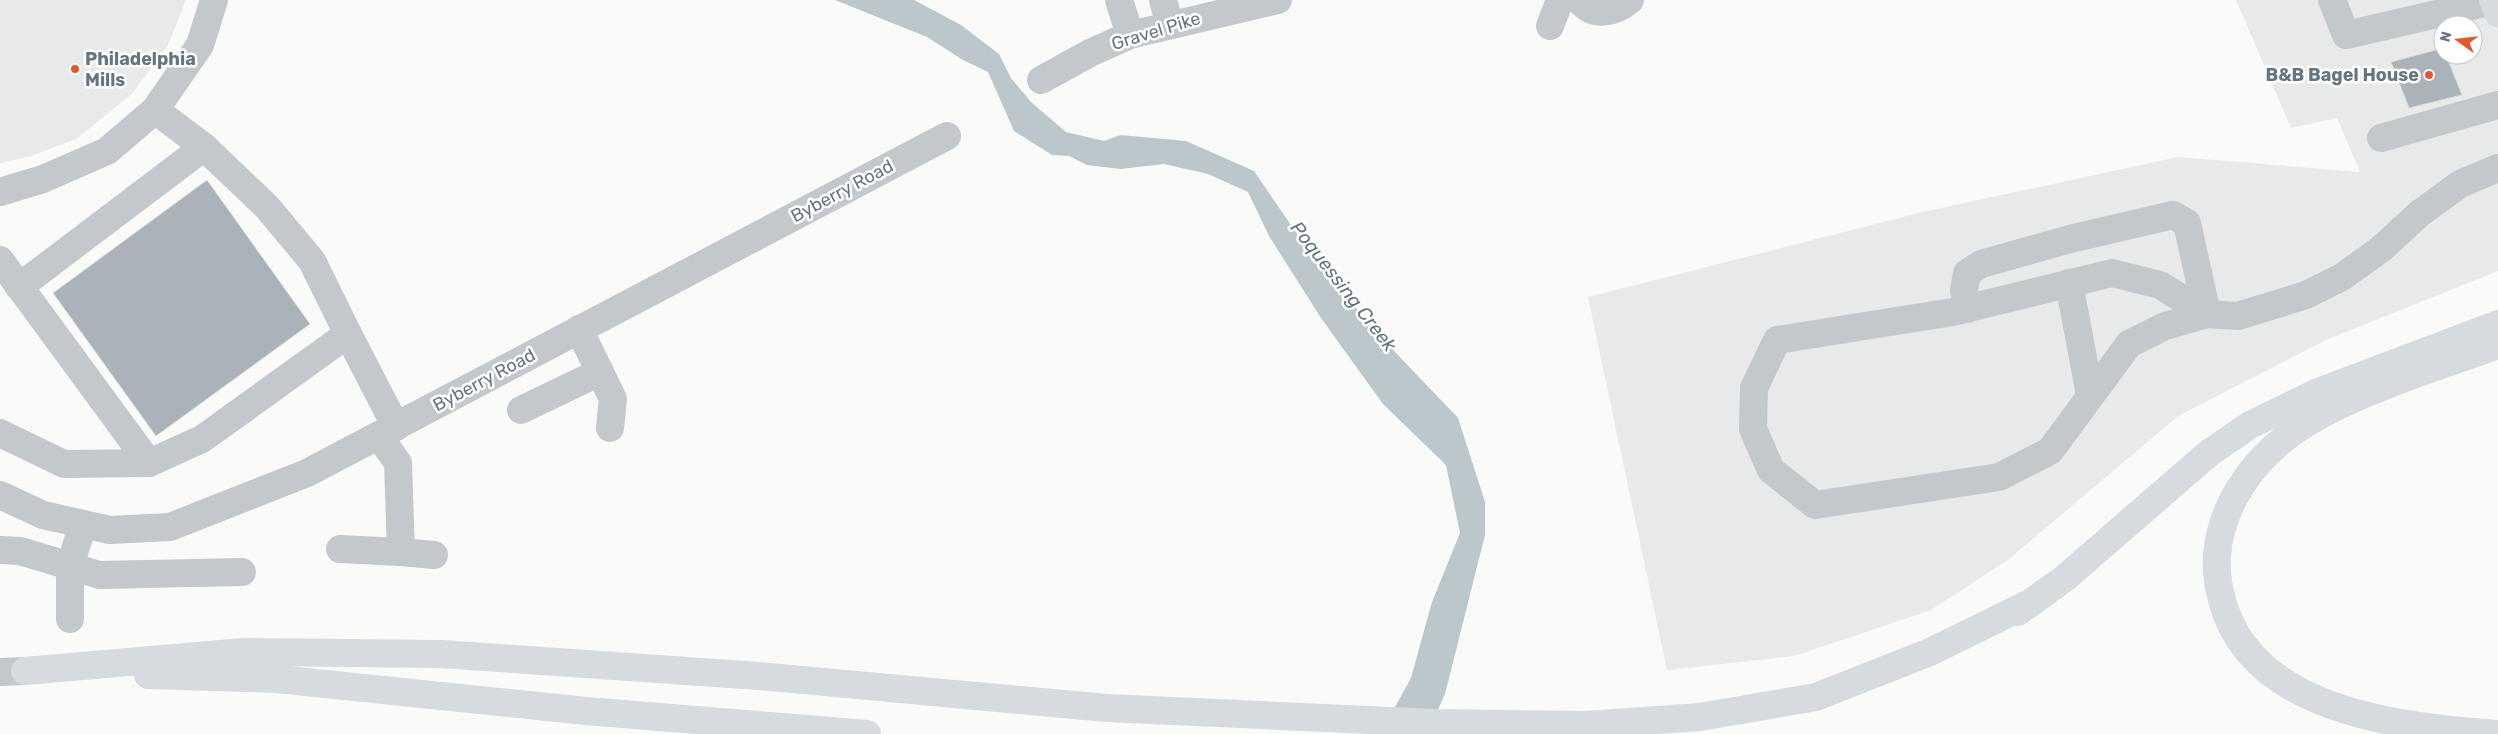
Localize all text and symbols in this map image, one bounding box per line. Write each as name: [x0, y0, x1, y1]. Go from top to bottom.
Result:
street label: Gravel Pike: [1109, 7, 1203, 55]
north arrow: [2433, 15, 2483, 65]
text: N: [2436, 30, 2455, 44]
place label: Philadelphia Mills: [85, 48, 196, 91]
marker: Philadelphia Mills: [69, 63, 81, 75]
place label: B&B Bagel House: [2265, 64, 2419, 86]
marker: B&B Bagel House: [2423, 69, 2435, 81]
street label: Byberry Road: [787, 155, 897, 227]
water label: Poquessing Creek: [1286, 217, 1402, 356]
street label: Byberry Road: [429, 344, 539, 416]

